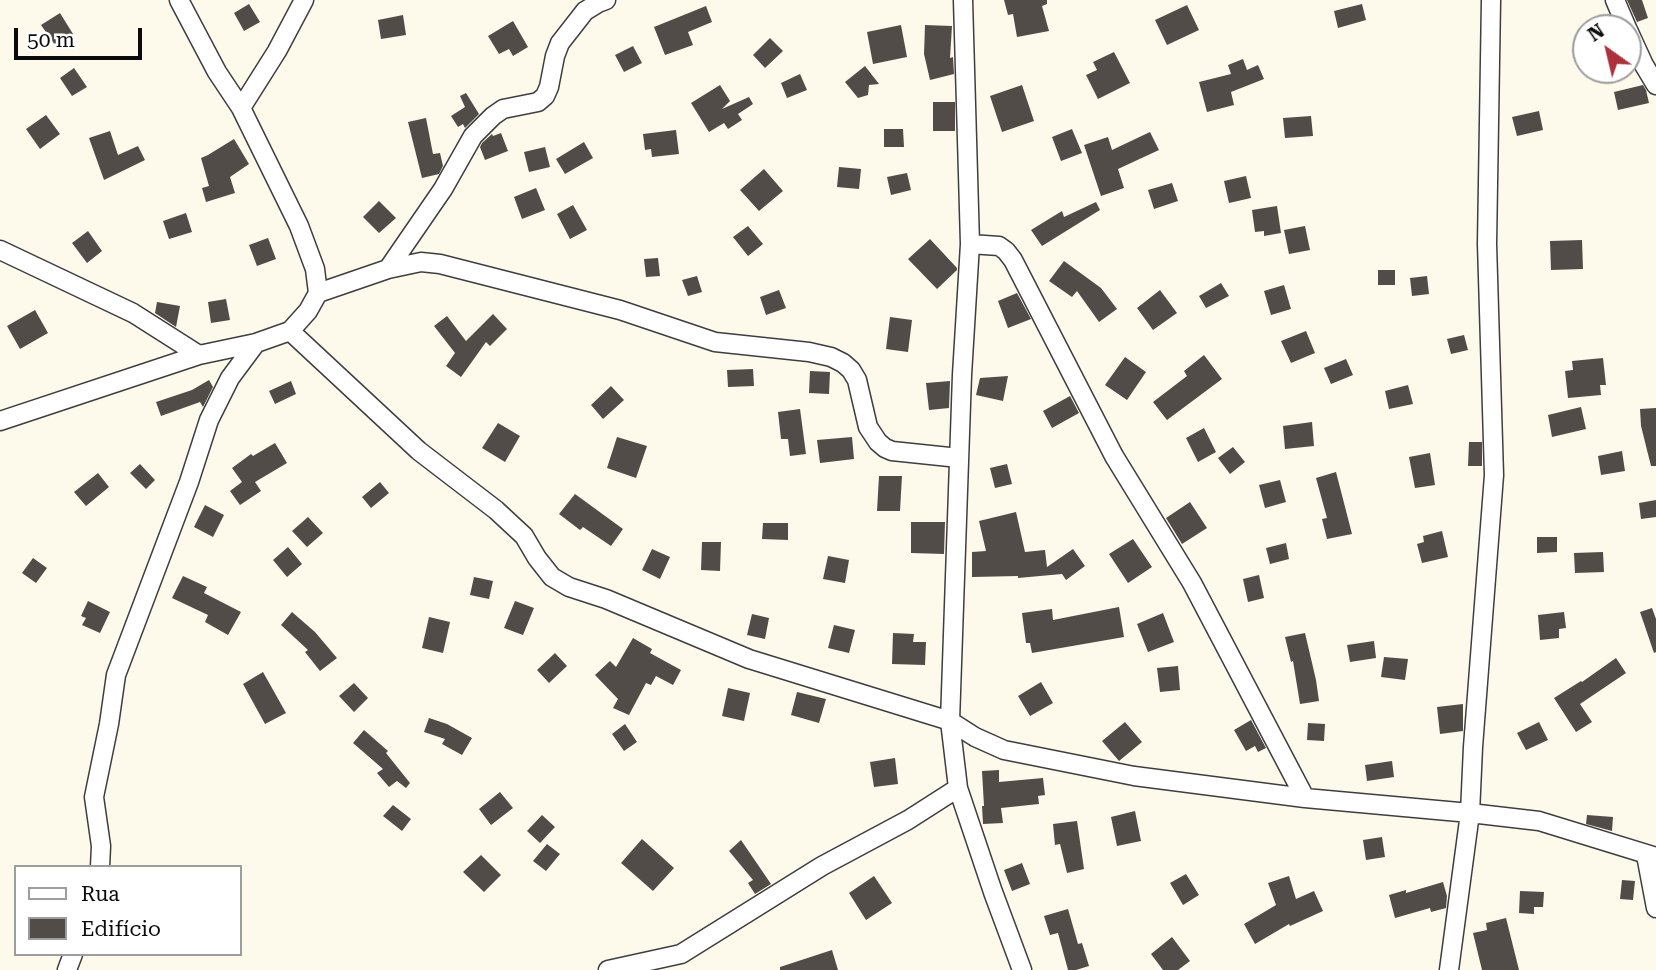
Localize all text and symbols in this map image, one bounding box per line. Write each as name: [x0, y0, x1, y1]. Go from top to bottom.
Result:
scale bar: [18, 14, 145, 58]
north arrow: [1572, 14, 1642, 84]
text: N: [1584, 19, 1609, 46]
text: 50 m: [27, 28, 75, 52]
legend: [14, 865, 242, 956]
text: Rua: [81, 882, 120, 906]
text: Edifício: [81, 917, 161, 941]

